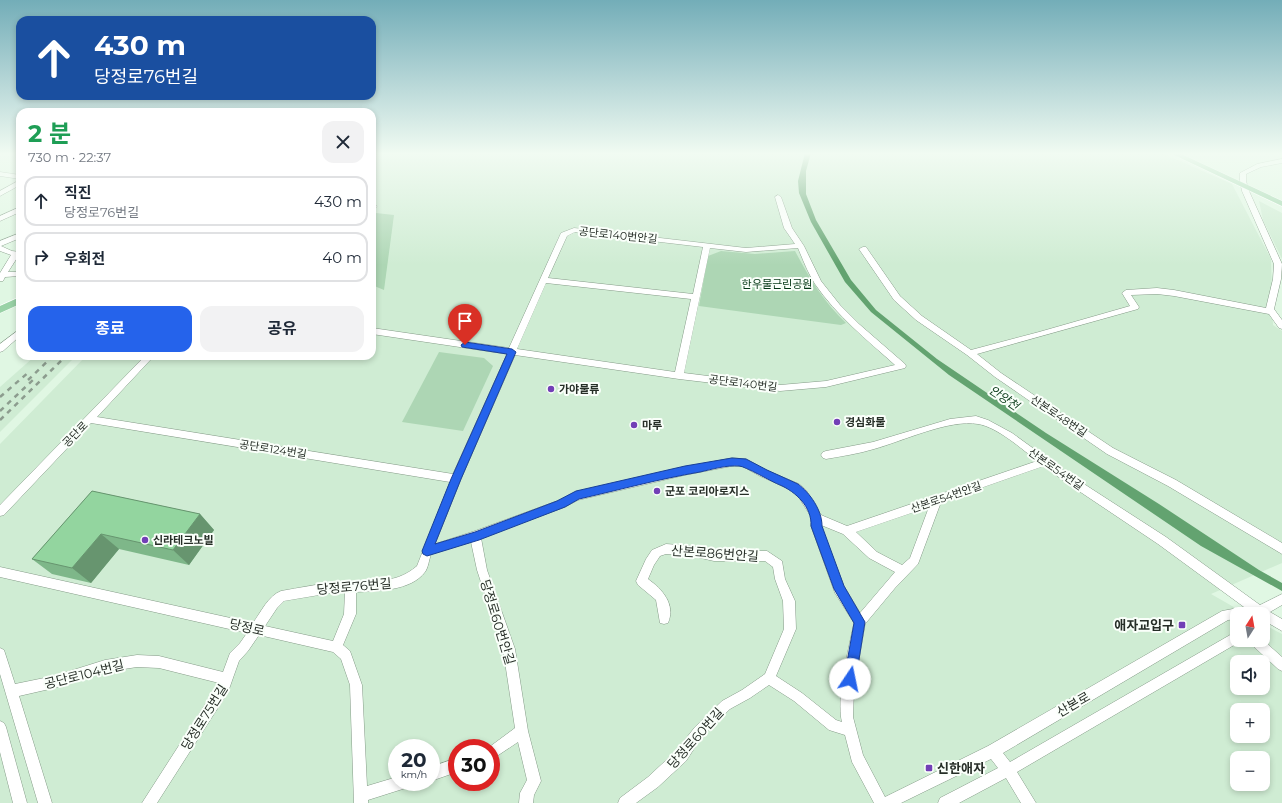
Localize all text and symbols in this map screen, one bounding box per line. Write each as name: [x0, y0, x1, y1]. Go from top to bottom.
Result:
text: 430 m: [94, 28, 186, 62]
icon: ahead: [28, 32, 80, 84]
text: 당정로76번길: [94, 66, 198, 88]
text: 2 분: [28, 119, 71, 148]
button: close: [322, 121, 364, 163]
text: 730 m · 22:37: [28, 149, 111, 165]
text: 직진: [64, 183, 92, 202]
icon: ahead: [30, 190, 52, 212]
text: 430 m: [314, 192, 362, 211]
text: 당정로76번길: [64, 204, 139, 220]
street label: 공단로140번안길: [578, 224, 658, 246]
icon: right: [30, 246, 52, 268]
text: 40 m: [322, 248, 362, 267]
text: 우회전: [64, 249, 105, 268]
park label: 한우물근린공원: [742, 277, 812, 291]
pin: [448, 304, 482, 345]
button: 종료: [28, 306, 192, 352]
button: 공유: [200, 306, 364, 352]
icon: arrive: [454, 310, 476, 332]
street label: 공단로140번길: [708, 372, 778, 394]
place label: 가야물류: [559, 382, 599, 396]
water label: 안양천: [986, 382, 1024, 414]
marker: 가야물류: [546, 384, 556, 394]
street label: 산본로48번길: [1028, 392, 1090, 440]
place label: 경심화물: [845, 415, 885, 429]
marker: 경심화물: [832, 417, 842, 427]
street label: 공단로: [59, 418, 91, 450]
place label: 마루: [642, 418, 662, 432]
marker: 마루: [629, 420, 639, 430]
street label: 공단로124번길: [238, 437, 308, 461]
street label: 산본로54번길: [1026, 445, 1086, 493]
street label: 산본로54번안길: [909, 478, 983, 516]
place label: 군포 코리아로지스: [665, 484, 749, 498]
marker: 군포 코리아로지스: [652, 486, 662, 496]
place label: 신라테크노빌: [153, 533, 214, 547]
marker: 신라테크노빌: [140, 535, 150, 545]
street label: 산본로86번안길: [671, 542, 759, 564]
street label: 당정로76번길: [316, 575, 392, 597]
street label: 당정로60번안길: [477, 577, 519, 667]
north arrow: [1230, 607, 1270, 647]
map controls: [1230, 607, 1270, 791]
street label: 당정로: [228, 615, 266, 639]
place label: 애자교입구: [1114, 617, 1174, 633]
marker: 애자교입구: [1177, 620, 1187, 630]
button: sound: [1230, 655, 1270, 695]
street label: 공단로104번길: [42, 656, 126, 692]
position arrow: [829, 658, 871, 700]
street label: 당정로75번길: [177, 681, 231, 753]
street label: 산본로: [1053, 688, 1093, 720]
button: +: [1230, 703, 1270, 743]
street label: 당정로60번길: [664, 704, 726, 772]
speed limit sign: 30: [448, 739, 500, 791]
text: 20: [401, 748, 427, 772]
button: −: [1230, 751, 1270, 791]
place label: 신한애자: [937, 760, 985, 776]
marker: 신한애자: [924, 763, 934, 773]
text: km/h: [401, 768, 427, 781]

